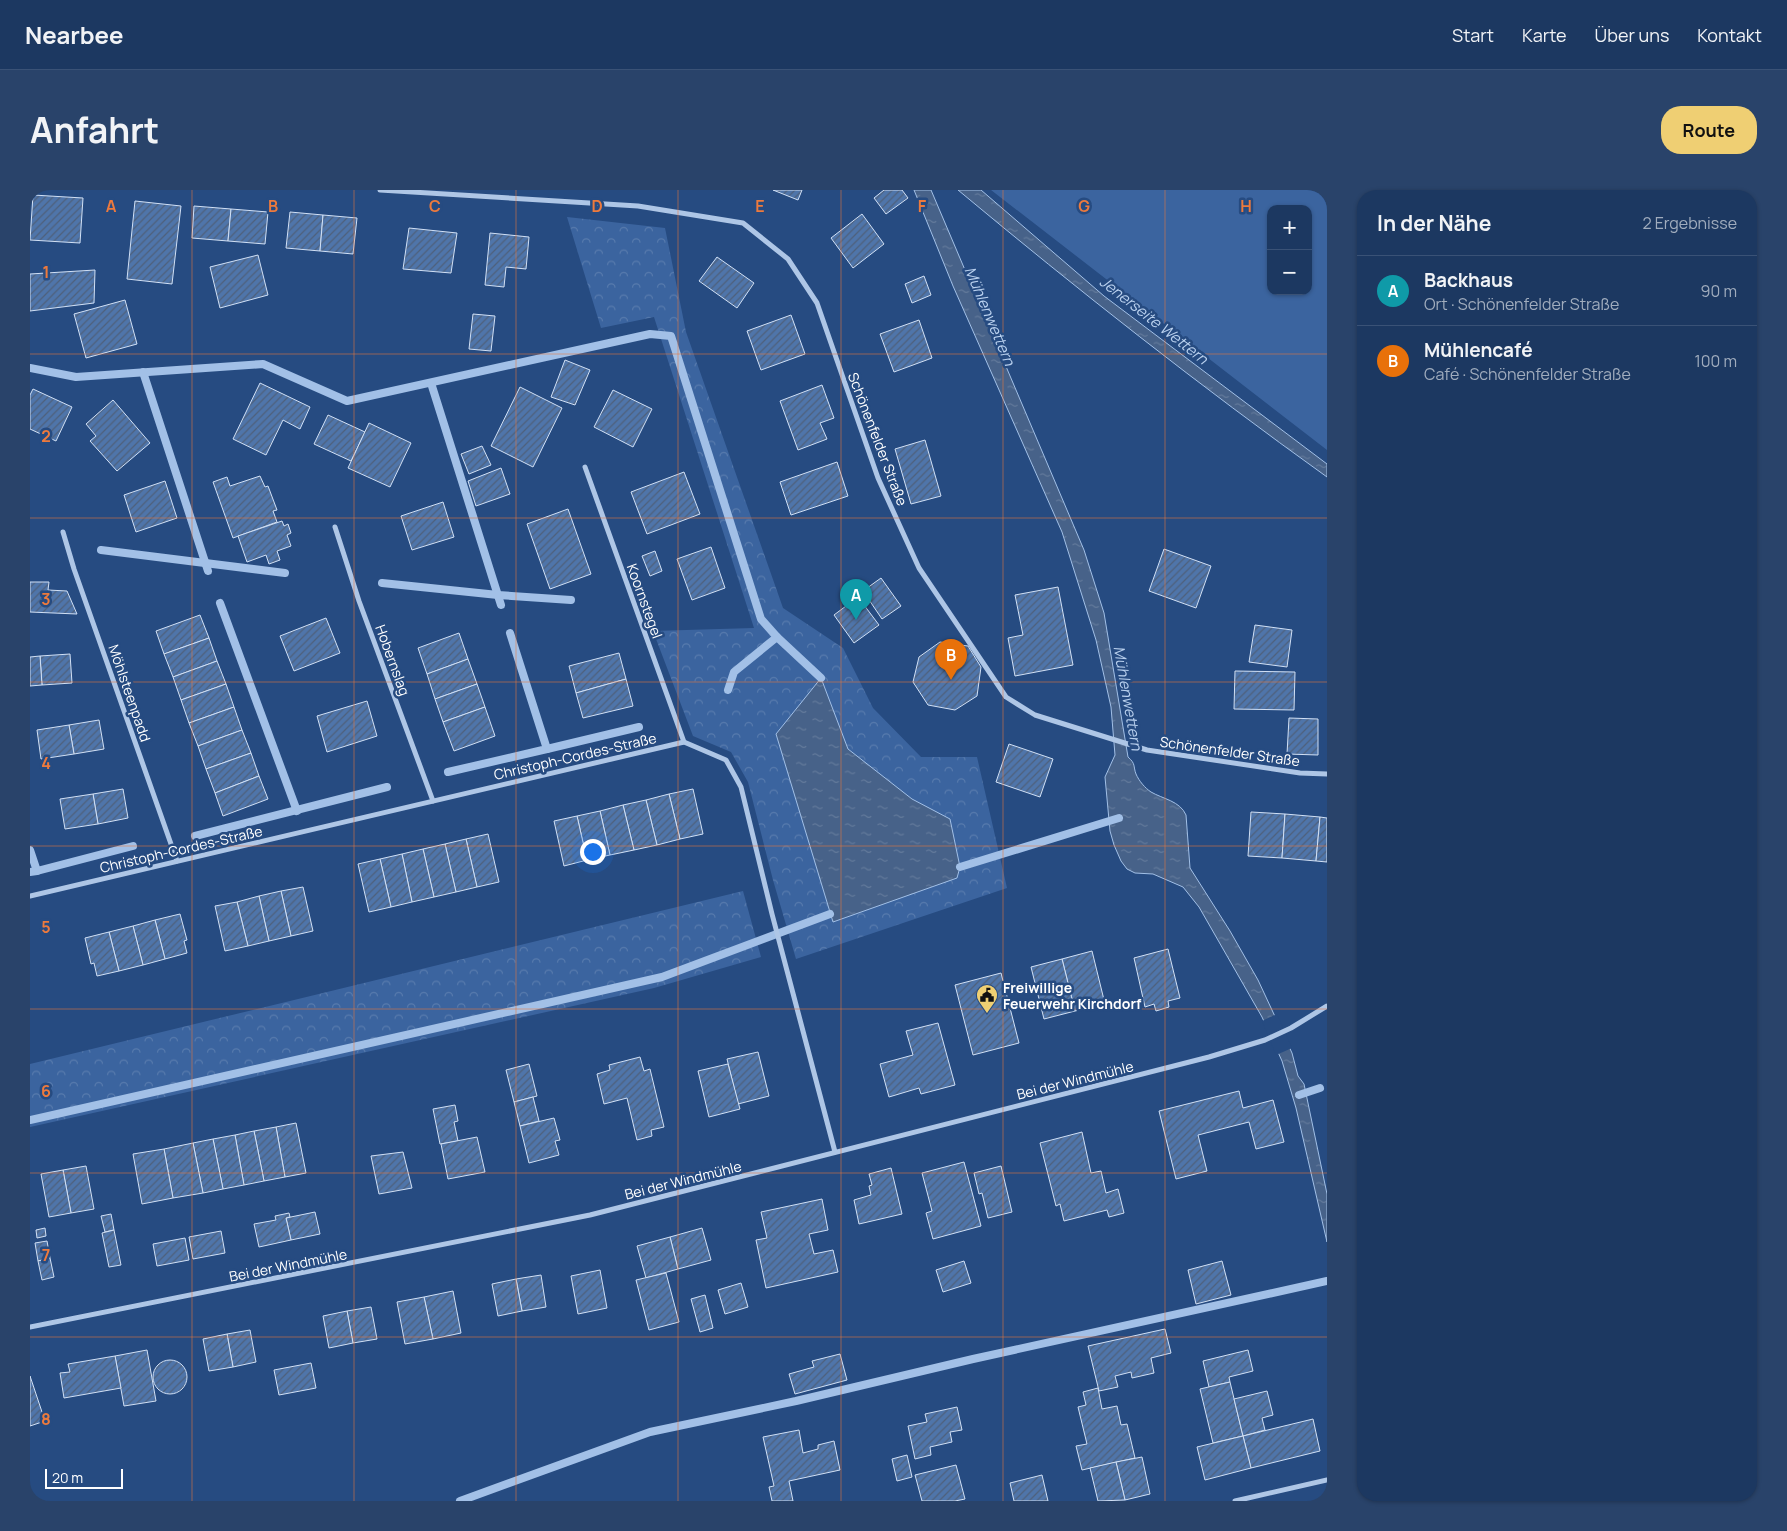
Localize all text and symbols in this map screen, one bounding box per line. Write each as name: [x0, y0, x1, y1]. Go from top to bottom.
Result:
text: Nearbee: [25, 18, 124, 51]
text: Start: [1452, 23, 1494, 47]
text: Karte: [1522, 23, 1567, 47]
text: Über uns: [1595, 23, 1669, 47]
text: Kontakt: [1697, 23, 1762, 47]
text: Anfahrt: [30, 106, 159, 154]
button: Route: [1661, 106, 1757, 154]
text: A: [106, 195, 117, 217]
text: B: [268, 195, 278, 217]
text: C: [429, 195, 441, 217]
text: D: [591, 195, 603, 217]
text: E: [755, 195, 765, 217]
text: F: [918, 195, 927, 217]
text: G: [1078, 195, 1090, 217]
text: H: [1240, 195, 1252, 217]
map controls: [1267, 205, 1312, 295]
button: +: [1267, 205, 1312, 250]
text: In der Nähe: [1377, 209, 1491, 237]
text: 2 Ergebnisse: [1642, 212, 1737, 234]
button: −: [1267, 250, 1312, 295]
text: 1: [42, 261, 50, 283]
water label: Mühlenwettern: [960, 263, 1021, 370]
text: Backhaus: [1424, 267, 1513, 293]
water label: Jenerseite Wettern: [1096, 271, 1213, 370]
text: A: [1388, 280, 1398, 302]
text: 90 m: [1701, 280, 1737, 302]
text: Ort · Schönenfelder Straße: [1424, 293, 1619, 315]
text: Mühlencafé: [1424, 337, 1533, 363]
text: B: [1388, 350, 1398, 372]
text: 100 m: [1694, 350, 1737, 372]
text: Café · Schönenfelder Straße: [1424, 363, 1631, 385]
street label: Schönenfelder Straße: [844, 370, 912, 508]
text: 2: [41, 425, 51, 447]
street label: Koornstegel: [623, 561, 667, 641]
pin: A: [840, 579, 872, 620]
text: 3: [41, 588, 51, 610]
street label: Hobernslag: [371, 622, 415, 698]
pin: B: [935, 639, 967, 680]
street label: Möhlsteenpadd: [105, 642, 155, 744]
water label: Mühlenwettern: [1108, 644, 1148, 753]
street label: Christoph-Cordes-Straße: [492, 728, 658, 784]
street label: Schönenfelder Straße: [1159, 732, 1301, 770]
text: 4: [41, 752, 51, 774]
street label: Christoph-Cordes-Straße: [98, 821, 264, 877]
your location: [580, 839, 606, 865]
text: 5: [41, 916, 51, 938]
place label: Freiwillige Feuerwehr Kirchdorf: [1003, 978, 1142, 1013]
public building icon: Freiwillige Feuerwehr Kirchdorf: [975, 983, 999, 1014]
street label: Bei der Windmühle: [1015, 1056, 1135, 1104]
text: 6: [41, 1080, 51, 1102]
street label: Bei der Windmühle: [623, 1156, 743, 1204]
text: 7: [42, 1244, 50, 1266]
street label: Bei der Windmühle: [227, 1244, 349, 1286]
text: 8: [41, 1408, 51, 1430]
scale bar: [45, 1466, 122, 1489]
text: 20 m: [52, 1468, 83, 1487]

